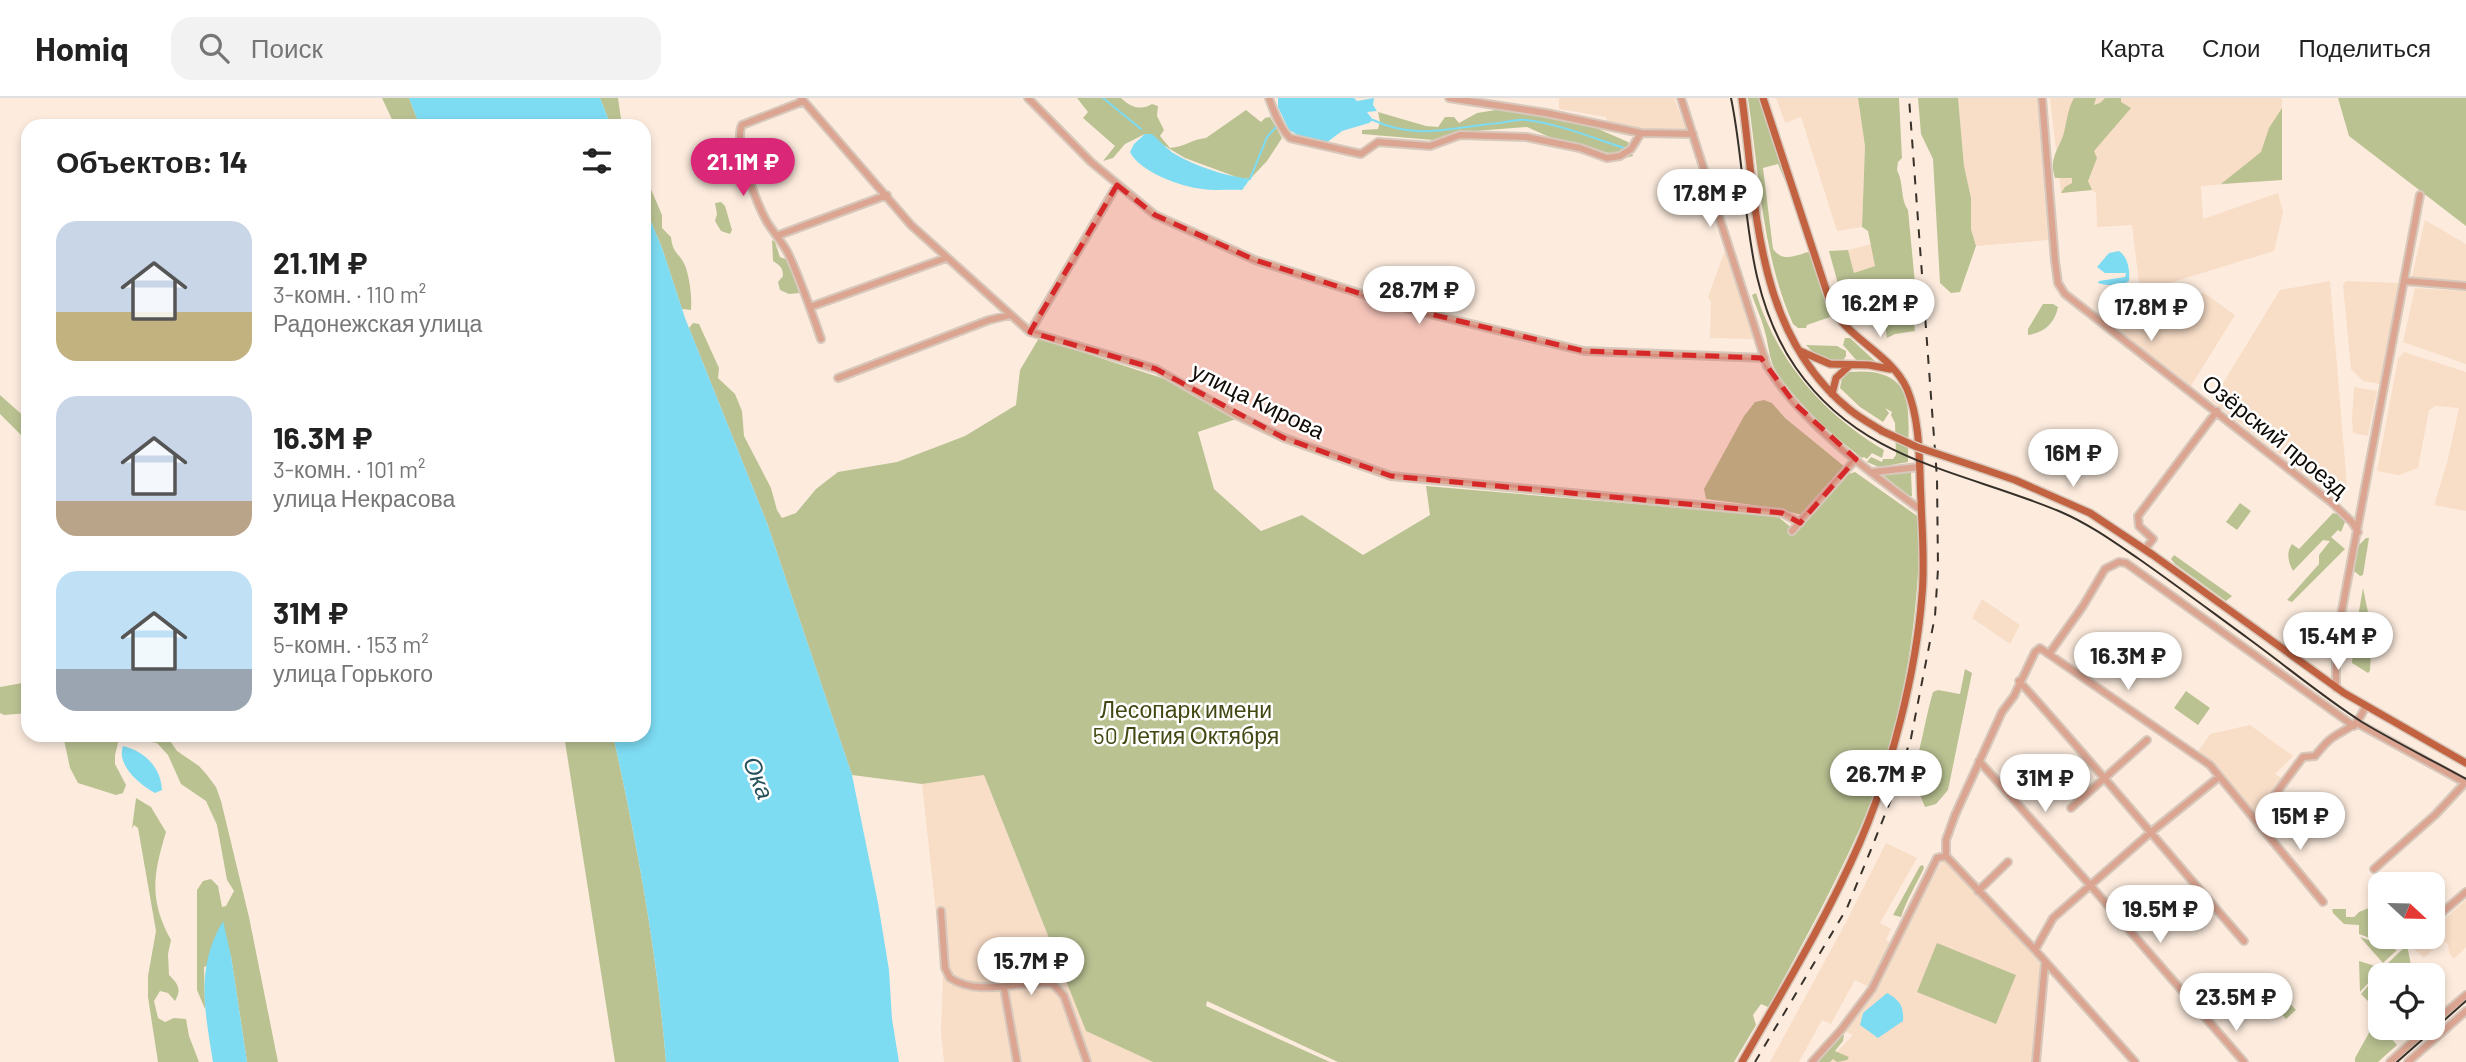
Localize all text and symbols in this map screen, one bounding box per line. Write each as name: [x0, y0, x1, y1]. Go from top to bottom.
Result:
search box: [171, 17, 661, 80]
text: Homiq: [35, 28, 129, 68]
icon: search: [195, 29, 233, 67]
text: Поиск: [251, 32, 323, 63]
text: Карта: [2100, 33, 2164, 62]
text: Слои: [2202, 33, 2260, 62]
text: Поделиться: [2298, 33, 2431, 62]
pin: 21.1M ₽: [678, 139, 808, 198]
icon: filters: [578, 142, 616, 180]
text: Объектов: 14: [56, 143, 248, 179]
text: 21.1M ₽: [707, 147, 779, 175]
pin: 17.8M ₽: [1645, 170, 1775, 229]
text: 17.8M ₽: [1673, 178, 1747, 206]
text: 21.1M ₽: [273, 244, 367, 280]
icon: home: [112, 249, 196, 333]
pin: 28.7M ₽: [1354, 266, 1484, 326]
text: 28.7M ₽: [1379, 275, 1459, 303]
text: 3-комн. · 110 m²: [273, 280, 426, 308]
pin: 16.2M ₽: [1815, 280, 1945, 339]
pin: 17.8M ₽: [2086, 284, 2216, 343]
text: 16.2M ₽: [1842, 288, 1918, 316]
text: 17.8M ₽: [2114, 292, 2188, 320]
text: Радонежская улица: [273, 309, 482, 337]
street label: улица Кирова: [1187, 356, 1330, 444]
street label: Озёрский проезд: [2197, 368, 2355, 503]
text: 16.3M ₽: [273, 419, 373, 455]
icon: home: [112, 424, 196, 508]
pin: 16M ₽: [2024, 430, 2122, 489]
text: 16M ₽: [2044, 438, 2102, 466]
text: 3-комн. · 101 m²: [273, 455, 426, 483]
text: улица Некрасова: [273, 484, 455, 512]
text: 31M ₽: [273, 594, 348, 630]
icon: home: [112, 599, 196, 683]
pin: 15.4M ₽: [2273, 612, 2403, 672]
text: 15.4M ₽: [2299, 621, 2377, 649]
text: 5-комн. · 153 m²: [273, 630, 429, 658]
pin: 16.3M ₽: [2063, 632, 2193, 692]
text: 16.3M ₽: [2090, 641, 2166, 669]
text: улица Горького: [273, 659, 433, 687]
park label: Лесопарк имени 50 Летия Октября: [1093, 695, 1279, 749]
pin: 26.7M ₽: [1821, 750, 1951, 810]
water label: Ока: [738, 752, 781, 803]
pin: 31M ₽: [1996, 754, 2094, 814]
text: 26.7M ₽: [1846, 759, 1926, 787]
text: 31M ₽: [2016, 763, 2074, 791]
pin: 15M ₽: [2251, 792, 2349, 852]
text: 15M ₽: [2271, 801, 2329, 829]
north arrow: [2368, 872, 2445, 948]
map controls: [2368, 872, 2445, 1040]
pin: 19.5M ₽: [2095, 886, 2225, 945]
text: 19.5M ₽: [2122, 894, 2198, 922]
pin: 15.7M ₽: [966, 937, 1096, 997]
text: 15.7M ₽: [993, 946, 1069, 974]
button: locate: [2368, 963, 2445, 1040]
pin: 23.5M ₽: [2171, 974, 2301, 1033]
text: 23.5M ₽: [2196, 982, 2276, 1010]

